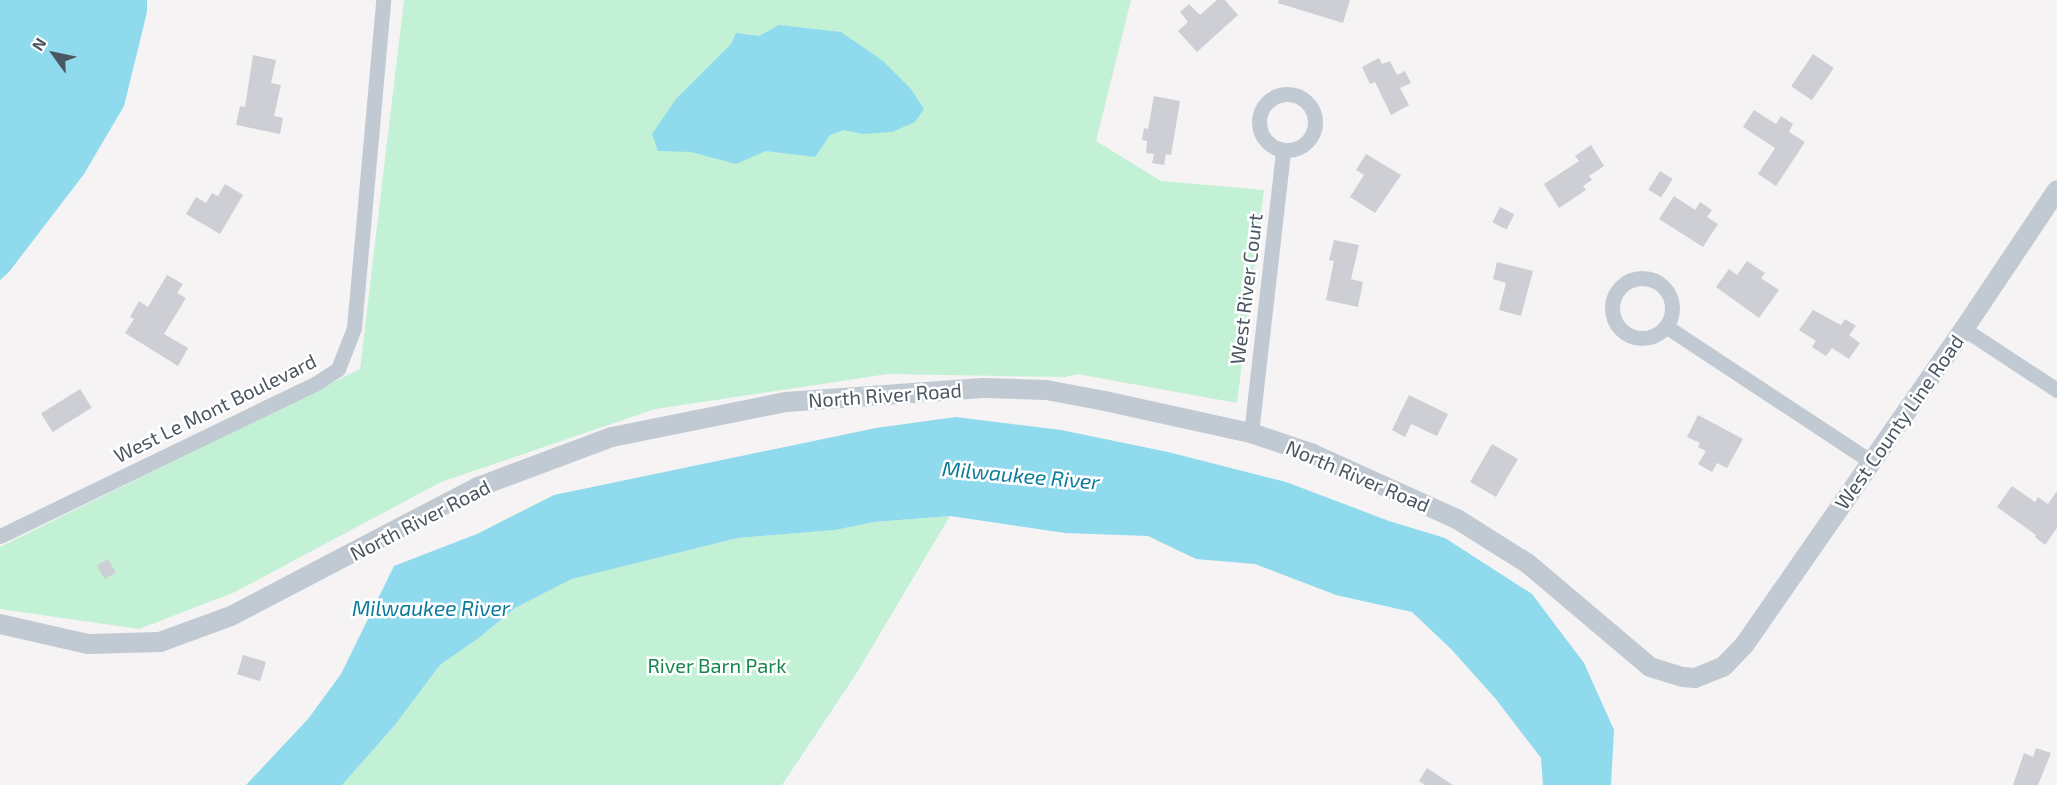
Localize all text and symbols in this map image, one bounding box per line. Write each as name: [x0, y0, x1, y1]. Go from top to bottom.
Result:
north arrow: [24, 24, 84, 84]
text: N: [27, 34, 50, 54]
street label: West River Court: [1225, 212, 1267, 366]
street label: West County Line Road: [1829, 330, 1969, 514]
street label: West Le Mont Boulevard: [110, 349, 320, 467]
street label: North River Road: [807, 378, 963, 412]
street label: North River Road: [1282, 435, 1434, 517]
water label: Milwaukee River: [941, 456, 1101, 494]
street label: North River Road: [346, 474, 494, 566]
water label: Milwaukee River: [352, 595, 510, 621]
park label: River Barn Park: [647, 653, 787, 677]

